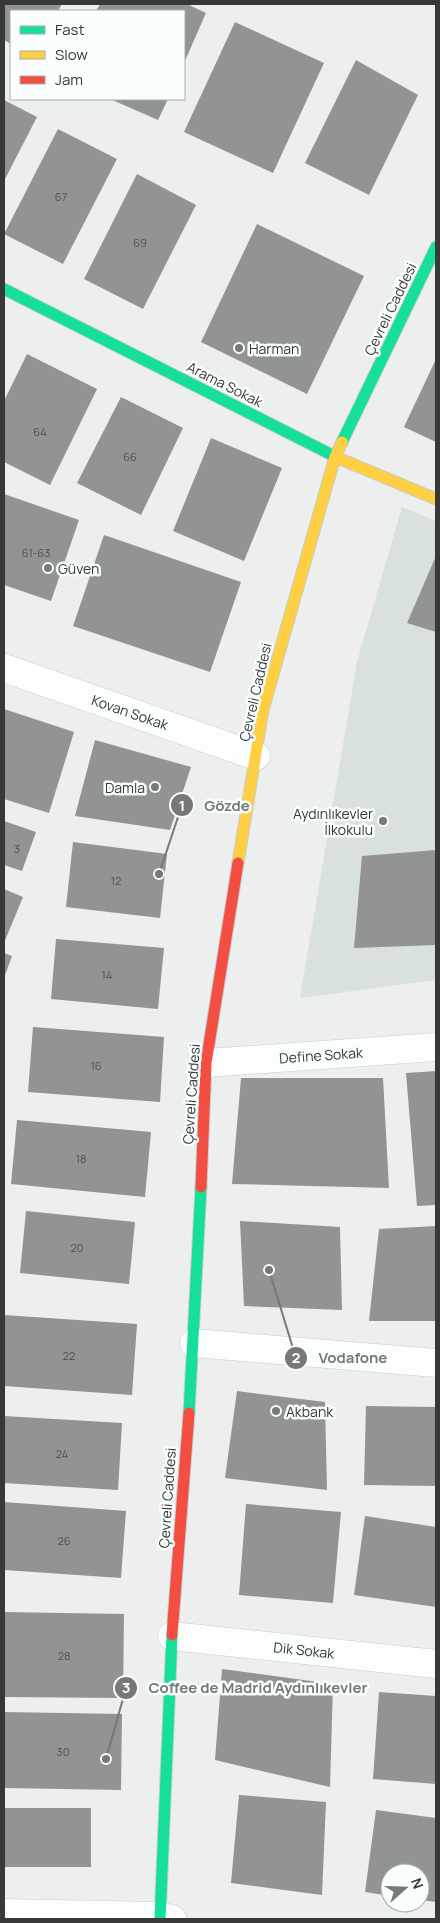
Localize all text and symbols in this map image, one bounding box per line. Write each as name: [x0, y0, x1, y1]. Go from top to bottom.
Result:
legend: [10, 10, 185, 100]
text: Fast: [55, 19, 84, 40]
text: Slow: [55, 44, 88, 65]
text: Jam: [55, 69, 83, 90]
house number: 67: [55, 189, 67, 204]
house number: 69: [133, 235, 147, 250]
street label: Çevreli Caddesi: [359, 260, 421, 358]
place label: Harman: [249, 339, 299, 358]
marker: Harman: [233, 342, 245, 354]
street label: Arama Sokak: [184, 357, 267, 412]
house number: 64: [33, 424, 47, 439]
house number: 66: [123, 449, 137, 464]
house number: 61-63: [22, 545, 50, 560]
place label: Güven: [58, 559, 99, 578]
marker: Güven: [42, 562, 54, 574]
street label: Çevreli Caddesi: [234, 641, 276, 743]
street label: Kovan Sokak: [89, 690, 172, 734]
place label: Damla: [105, 778, 145, 797]
marker: Damla: [149, 781, 161, 793]
callout: Gözde: [170, 790, 260, 820]
text: 1: [179, 795, 185, 816]
text: Gözde: [204, 795, 250, 816]
place label: Aydınlıkevler İlkokulu: [293, 804, 373, 839]
marker: Aydınlıkevler İlkokulu: [377, 815, 389, 827]
house number: 3: [14, 841, 20, 856]
house number: 12: [111, 873, 121, 888]
house number: 14: [102, 967, 112, 982]
street label: Çevreli Caddesi: [178, 1043, 204, 1145]
street label: Define Sokak: [279, 1043, 365, 1067]
house number: 16: [90, 1058, 102, 1073]
house number: 18: [76, 1151, 86, 1166]
house number: 20: [71, 1240, 83, 1255]
callout: Vodafone: [283, 1343, 397, 1373]
text: 2: [292, 1347, 301, 1368]
text: Vodafone: [319, 1347, 387, 1368]
house number: 22: [63, 1348, 75, 1363]
place label: Akbank: [286, 1402, 334, 1421]
marker: Akbank: [270, 1405, 282, 1417]
house number: 24: [56, 1446, 68, 1461]
street label: Çevreli Caddesi: [154, 1447, 180, 1549]
house number: 26: [57, 1533, 71, 1548]
street label: Dik Sokak: [273, 1637, 336, 1663]
house number: 28: [58, 1648, 70, 1663]
callout: Coffee de Madrid Aydınlıkevler: [114, 1673, 378, 1703]
text: 3: [122, 1677, 130, 1698]
text: Coffee de Madrid Aydınlıkevler: [148, 1677, 368, 1698]
house number: 30: [57, 1744, 69, 1759]
north arrow: [380, 1863, 430, 1913]
text: N: [407, 1875, 428, 1891]

